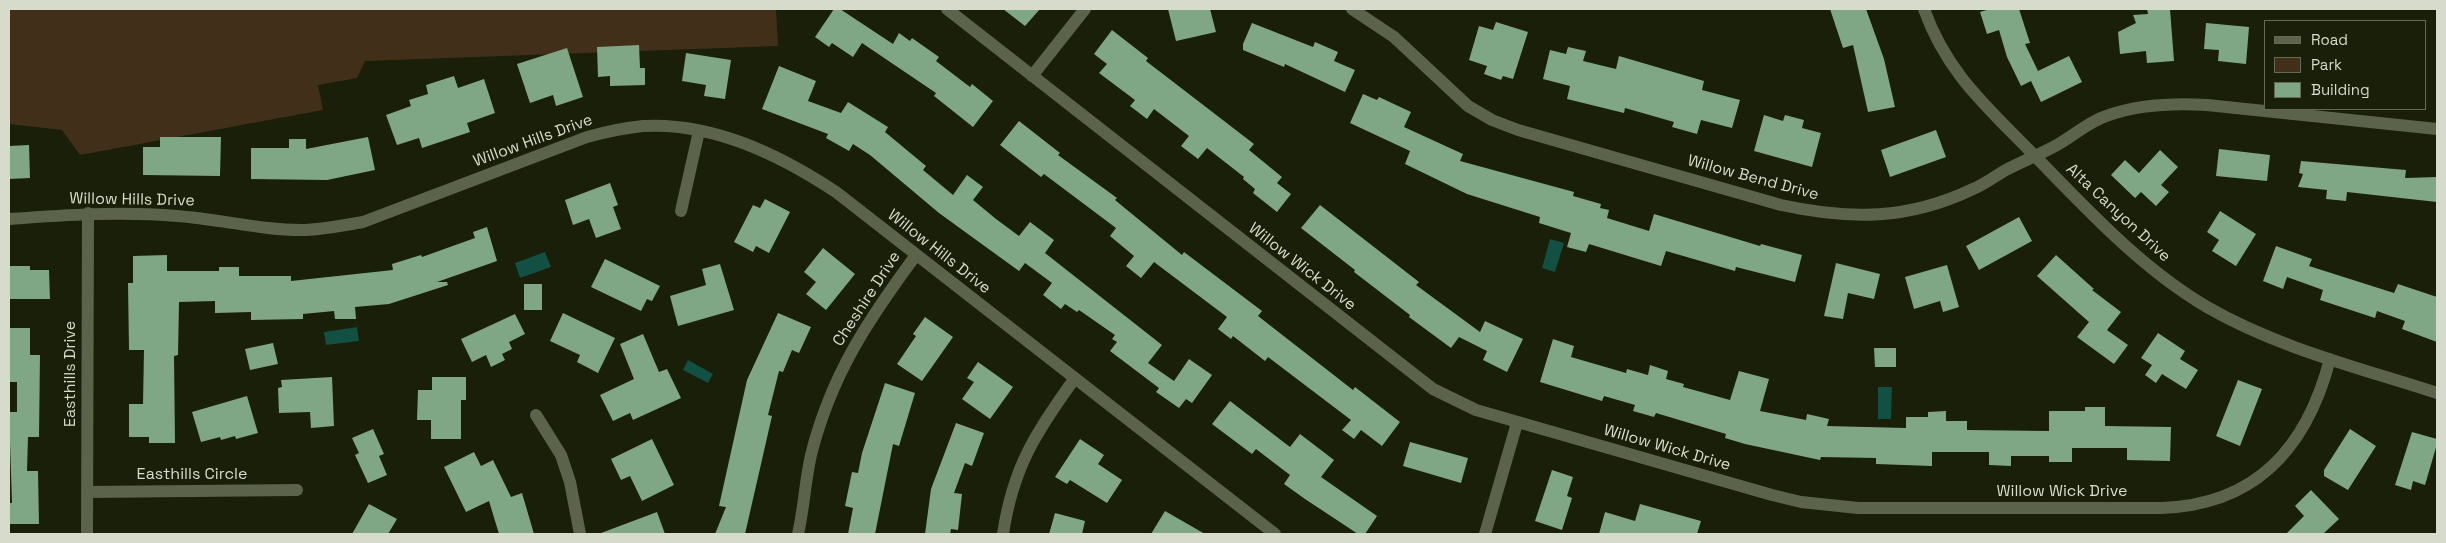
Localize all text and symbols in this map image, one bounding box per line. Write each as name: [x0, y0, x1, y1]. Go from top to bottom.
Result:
legend: [2264, 20, 2426, 110]
text: Road: [2311, 30, 2348, 49]
text: Park: [2311, 55, 2342, 74]
text: Building: [2311, 80, 2370, 99]
street label: Willow Hills Drive: [471, 111, 595, 171]
street label: Willow Bend Drive: [1685, 151, 1821, 205]
street label: Alta Canyon Drive: [2062, 160, 2174, 266]
street label: Willow Hills Drive: [69, 189, 195, 211]
street label: Willow Hills Drive: [884, 206, 994, 298]
street label: Willow Wick Drive: [1244, 219, 1360, 315]
street label: Cheshire Drive: [829, 248, 905, 350]
street label: Easthills Drive: [61, 321, 81, 427]
street label: Willow Wick Drive: [1601, 421, 1733, 475]
street label: Easthills Circle: [137, 465, 247, 485]
street label: Willow Wick Drive: [1997, 482, 2127, 502]

